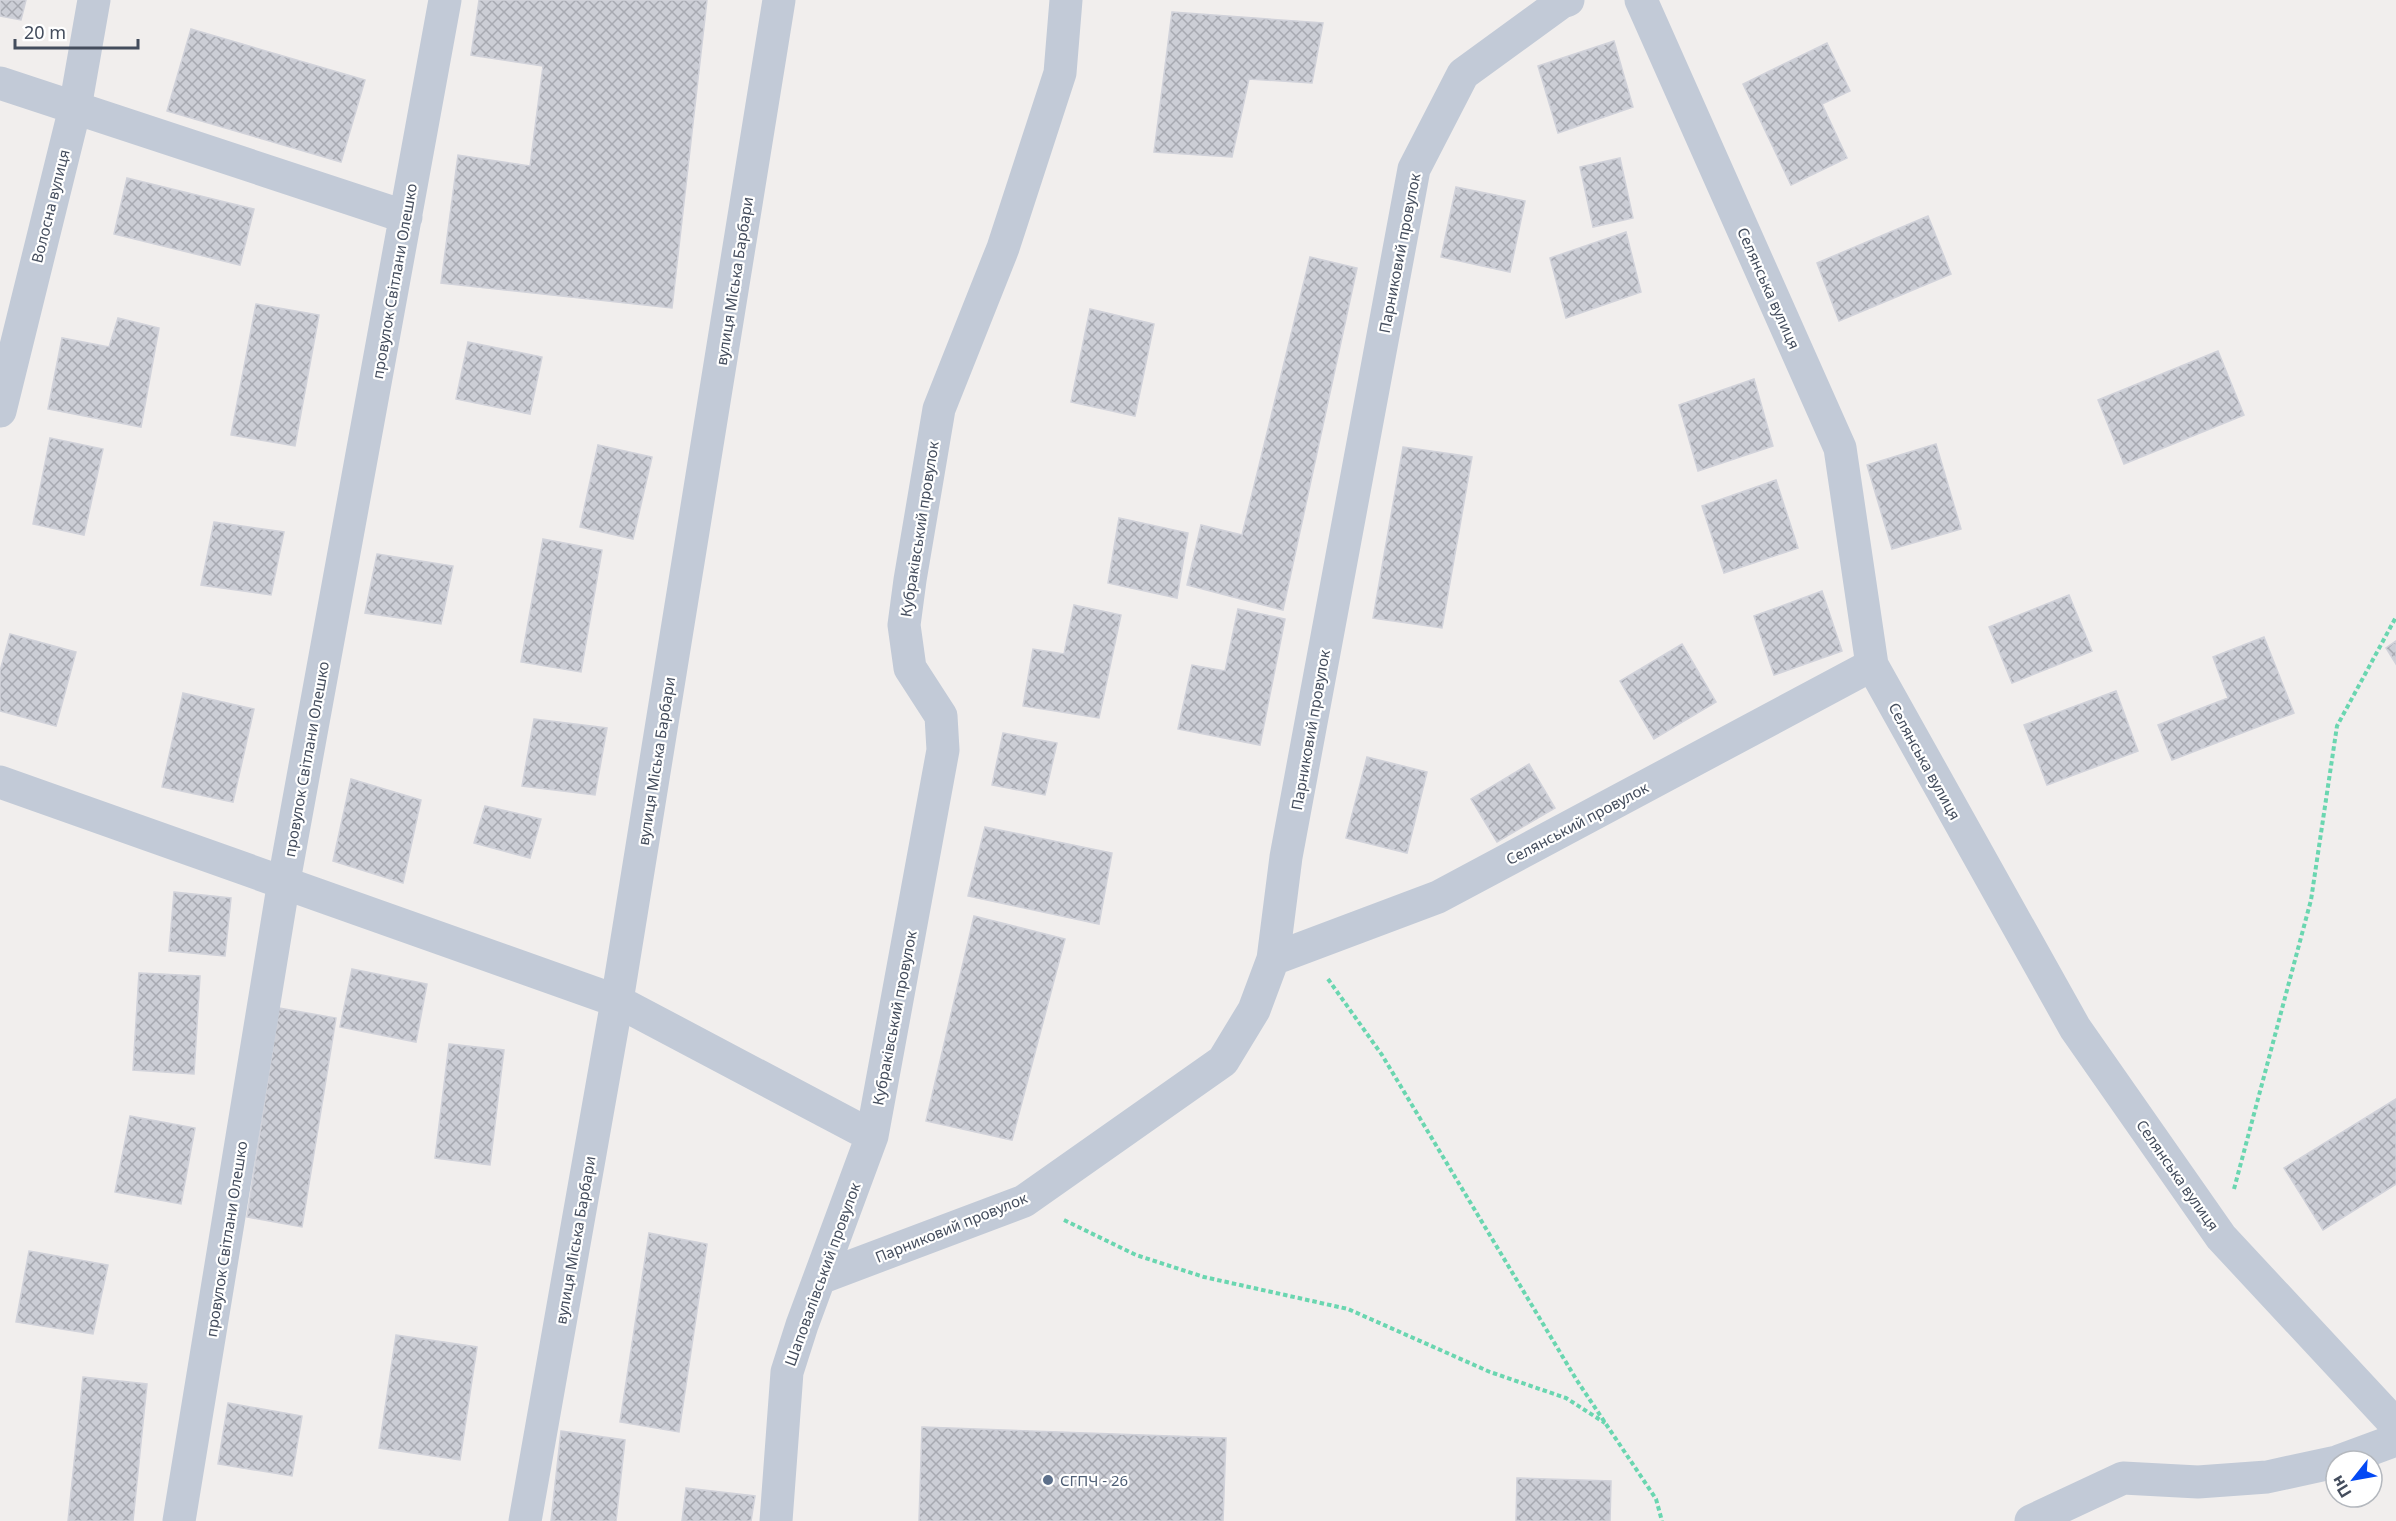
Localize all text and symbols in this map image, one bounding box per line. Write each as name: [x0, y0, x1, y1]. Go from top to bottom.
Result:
scale bar: [15, 12, 138, 50]
text: 20 m: [24, 20, 66, 44]
street label: Волосна вулиця: [26, 147, 74, 265]
street label: Парниковий провулок: [1374, 171, 1424, 335]
street label: провулок Світлани Олешко: [367, 182, 421, 380]
street label: вулиця Міська Барбари: [711, 195, 757, 367]
street label: Селянська вулиця: [1733, 224, 1805, 352]
street label: Кубраківський провулок: [895, 440, 943, 618]
street label: Парниковий провулок: [1286, 648, 1334, 812]
street label: провулок Світлани Олешко: [279, 660, 333, 858]
street label: вулиця Міська Барбари: [633, 675, 679, 847]
street label: Селянська вулиця: [1884, 699, 1966, 823]
street label: Селянський провулок: [1502, 777, 1652, 869]
street label: Кубраківський провулок: [867, 929, 921, 1107]
street label: Селянська вулиця: [2132, 1116, 2224, 1234]
street label: провулок Світлани Олешко: [201, 1139, 251, 1338]
street label: вулиця Міська Барбари: [550, 1154, 600, 1326]
street label: Шаповалівський провулок: [779, 1179, 865, 1369]
street label: Парниковий провулок: [872, 1187, 1030, 1267]
north arrow: [2324, 1449, 2384, 1509]
place label: СГПЧ - 26: [1060, 1470, 1128, 1490]
text: Пн: [2326, 1471, 2356, 1502]
marker: СГПЧ - 26: [1041, 1473, 1055, 1487]

